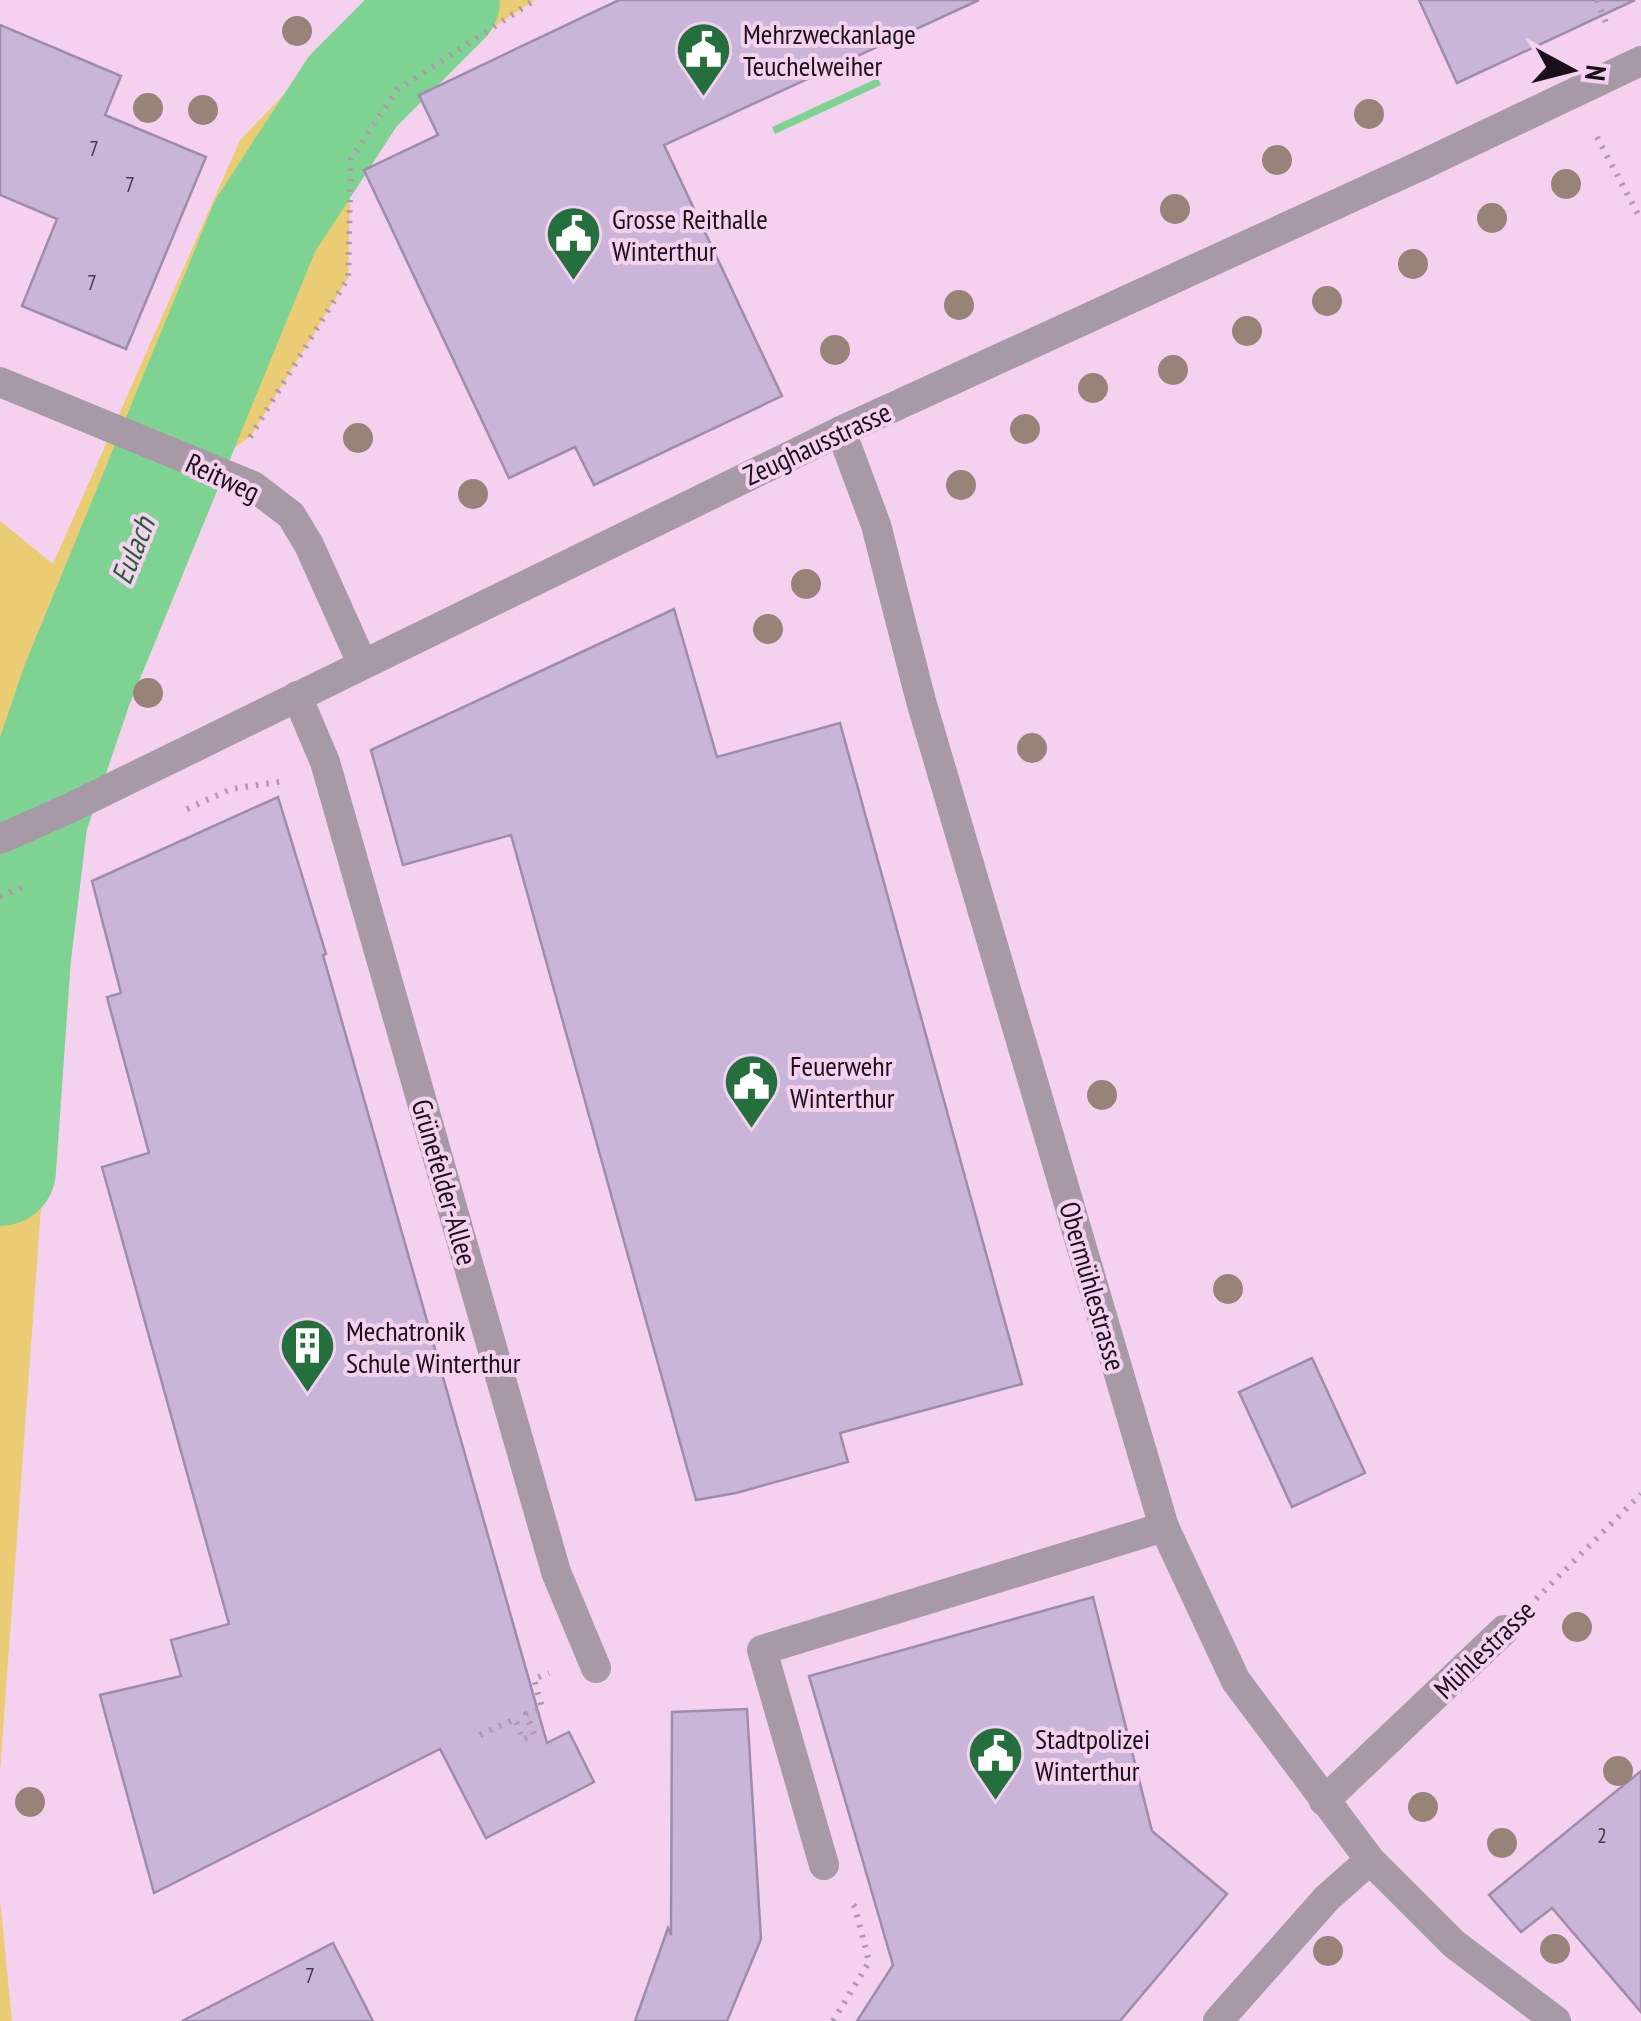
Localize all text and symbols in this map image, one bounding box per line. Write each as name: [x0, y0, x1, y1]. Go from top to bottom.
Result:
place label: Mehrzweckanlage Teuchelweiher: [743, 15, 916, 84]
public building icon: Mehrzweckanlage Teuchelweiher: [674, 19, 734, 98]
north arrow: [1521, 20, 1621, 120]
text: N: [1577, 63, 1616, 83]
house number: 7: [89, 134, 99, 162]
house number: 7: [125, 170, 135, 198]
place label: Grosse Reithalle Winterthur: [612, 200, 768, 269]
public building icon: Grosse Reithalle Winterthur: [543, 204, 603, 283]
house number: 7: [87, 268, 97, 296]
street label: Zeughausstrasse: [737, 393, 897, 493]
street label: Reitweg: [180, 444, 266, 510]
water label: Eulach: [101, 509, 164, 589]
place label: Feuerwehr Winterthur: [790, 1047, 895, 1116]
public building icon: Feuerwehr Winterthur: [721, 1051, 781, 1130]
street label: Grünefelder-Allee: [404, 1095, 486, 1269]
street label: Obermühlestrasse: [1051, 1197, 1135, 1375]
place label: Mechatronik Schule Winterthur: [346, 1312, 521, 1381]
building icon: Mechatronik Schule Winterthur: [277, 1316, 337, 1395]
street label: Mühlestrasse: [1425, 1592, 1543, 1706]
place label: Stadtpolizei Winterthur: [1035, 1720, 1150, 1789]
public building icon: Stadtpolizei Winterthur: [966, 1724, 1026, 1803]
house number: 2: [1597, 1821, 1607, 1849]
house number: 7: [305, 1961, 315, 1989]

